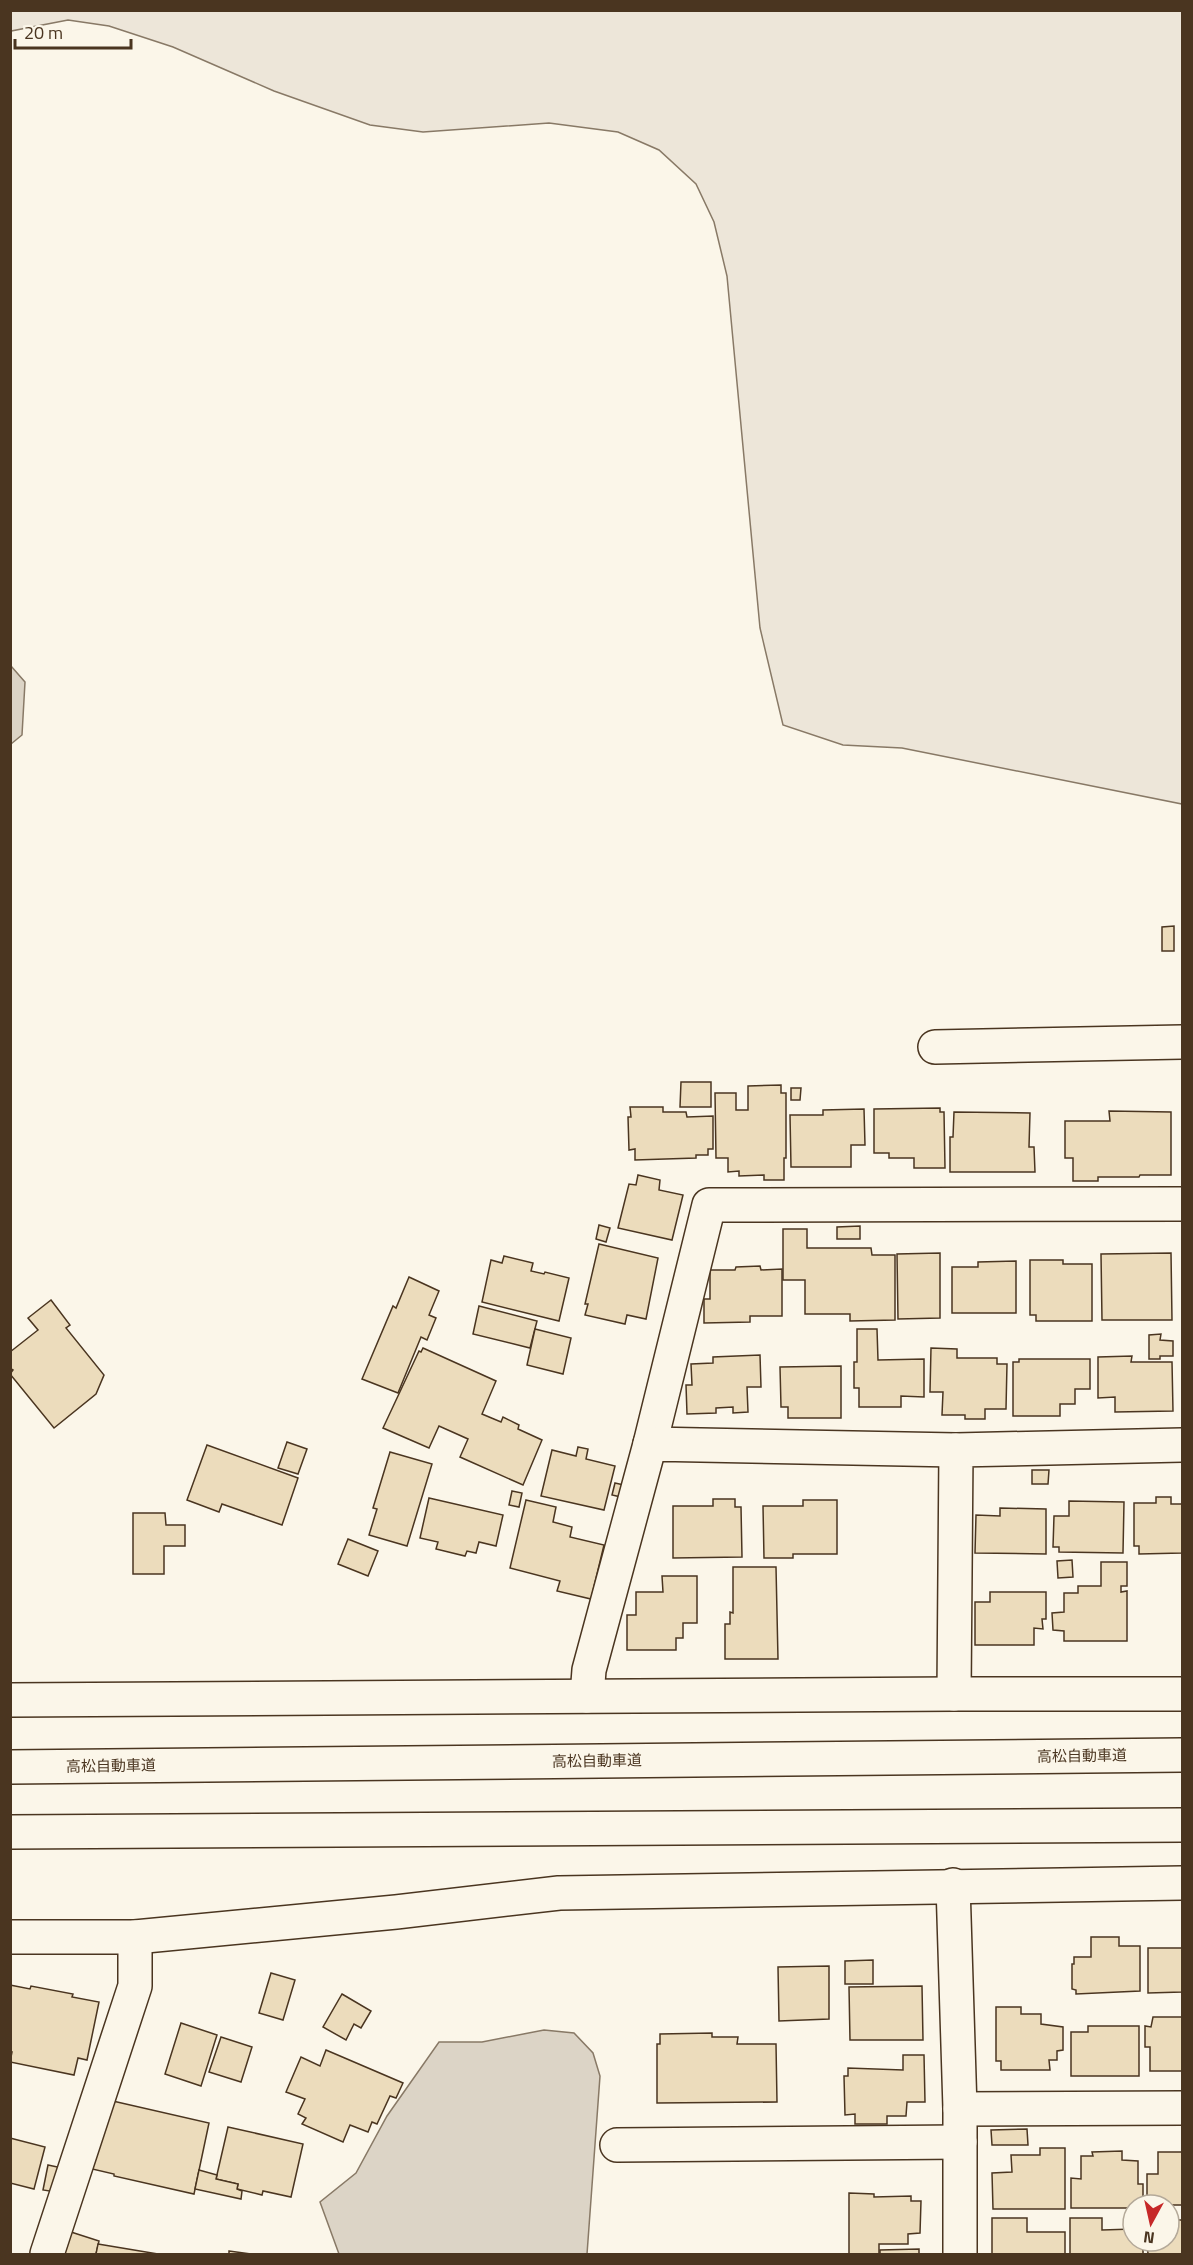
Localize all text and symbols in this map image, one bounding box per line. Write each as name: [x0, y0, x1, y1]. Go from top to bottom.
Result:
scale bar: [15, 12, 130, 50]
text: 20 m: [24, 19, 63, 46]
street label: 高松自動車道: [1037, 1743, 1127, 1768]
street label: 高松自動車道: [552, 1748, 642, 1773]
street label: 高松自動車道: [66, 1753, 156, 1778]
north arrow: [1121, 2193, 1181, 2253]
text: N: [1142, 2225, 1156, 2251]

